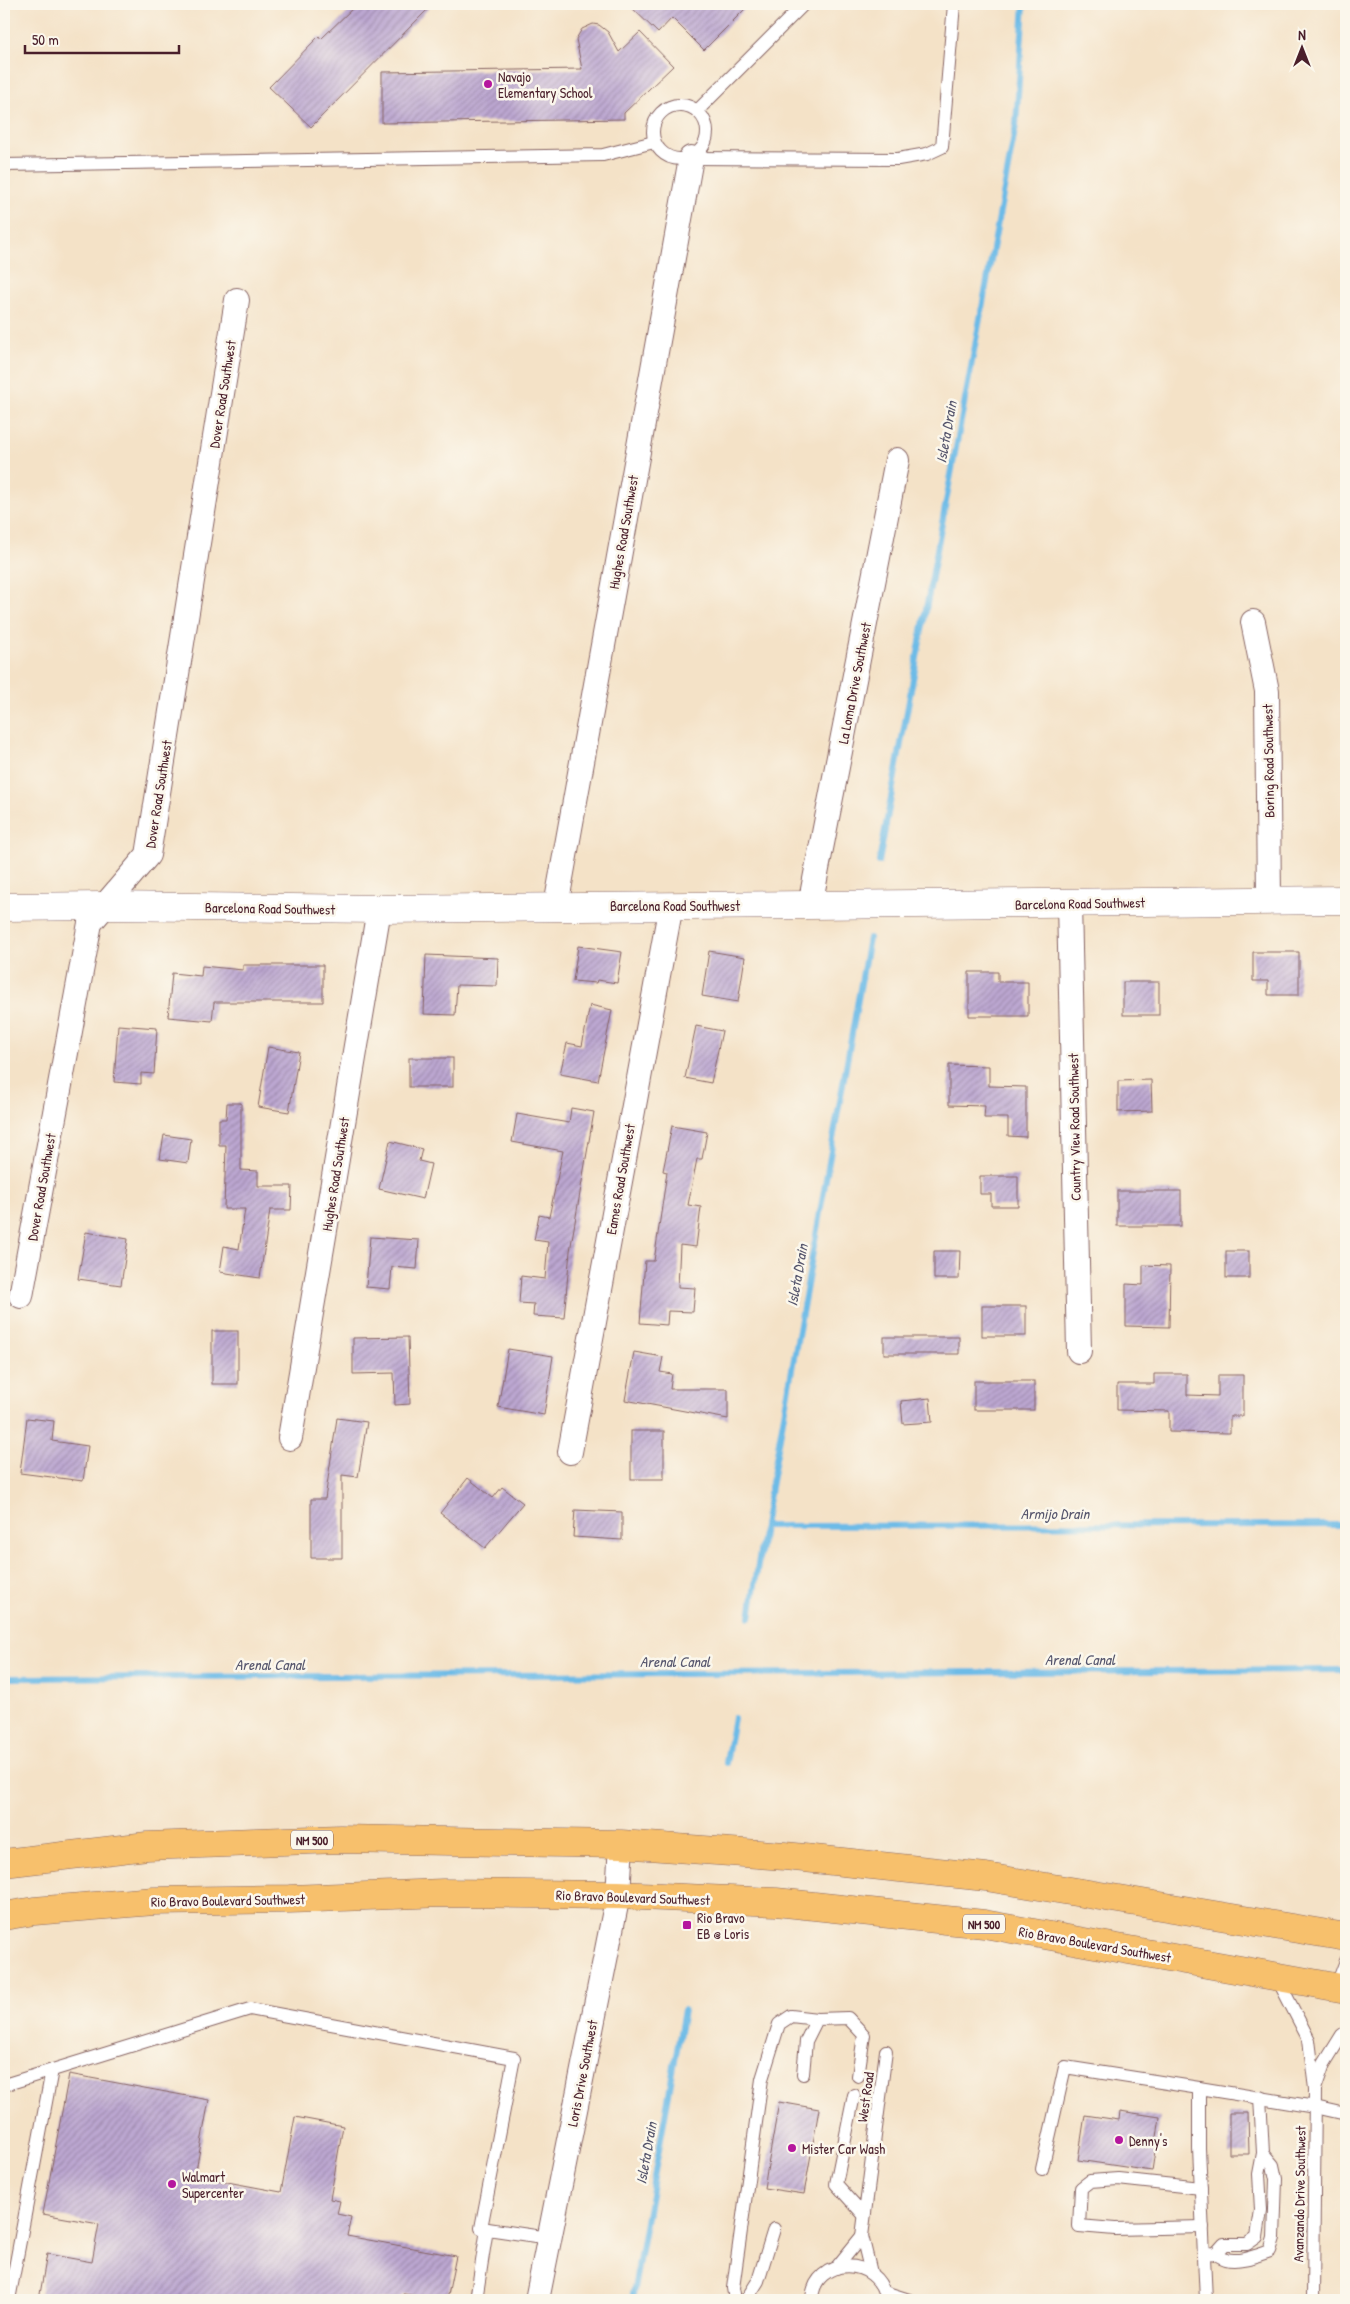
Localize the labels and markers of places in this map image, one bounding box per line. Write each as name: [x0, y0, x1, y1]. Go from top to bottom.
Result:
place label: Navajo Elementary School: [498, 67, 593, 103]
marker: Navajo Elementary School: [482, 78, 494, 90]
place label: Rio Bravo EB @ Loris: [697, 1908, 749, 1943]
marker: Rio Bravo EB @ Loris: [681, 1919, 693, 1931]
place label: Denny's: [1129, 2131, 1168, 2151]
marker: Denny's: [1113, 2134, 1125, 2146]
place label: Mister Car Wash: [802, 2139, 885, 2158]
marker: Mister Car Wash: [786, 2142, 798, 2154]
place label: Walmart Supercenter: [182, 2167, 245, 2203]
marker: Walmart Supercenter: [166, 2178, 178, 2190]

